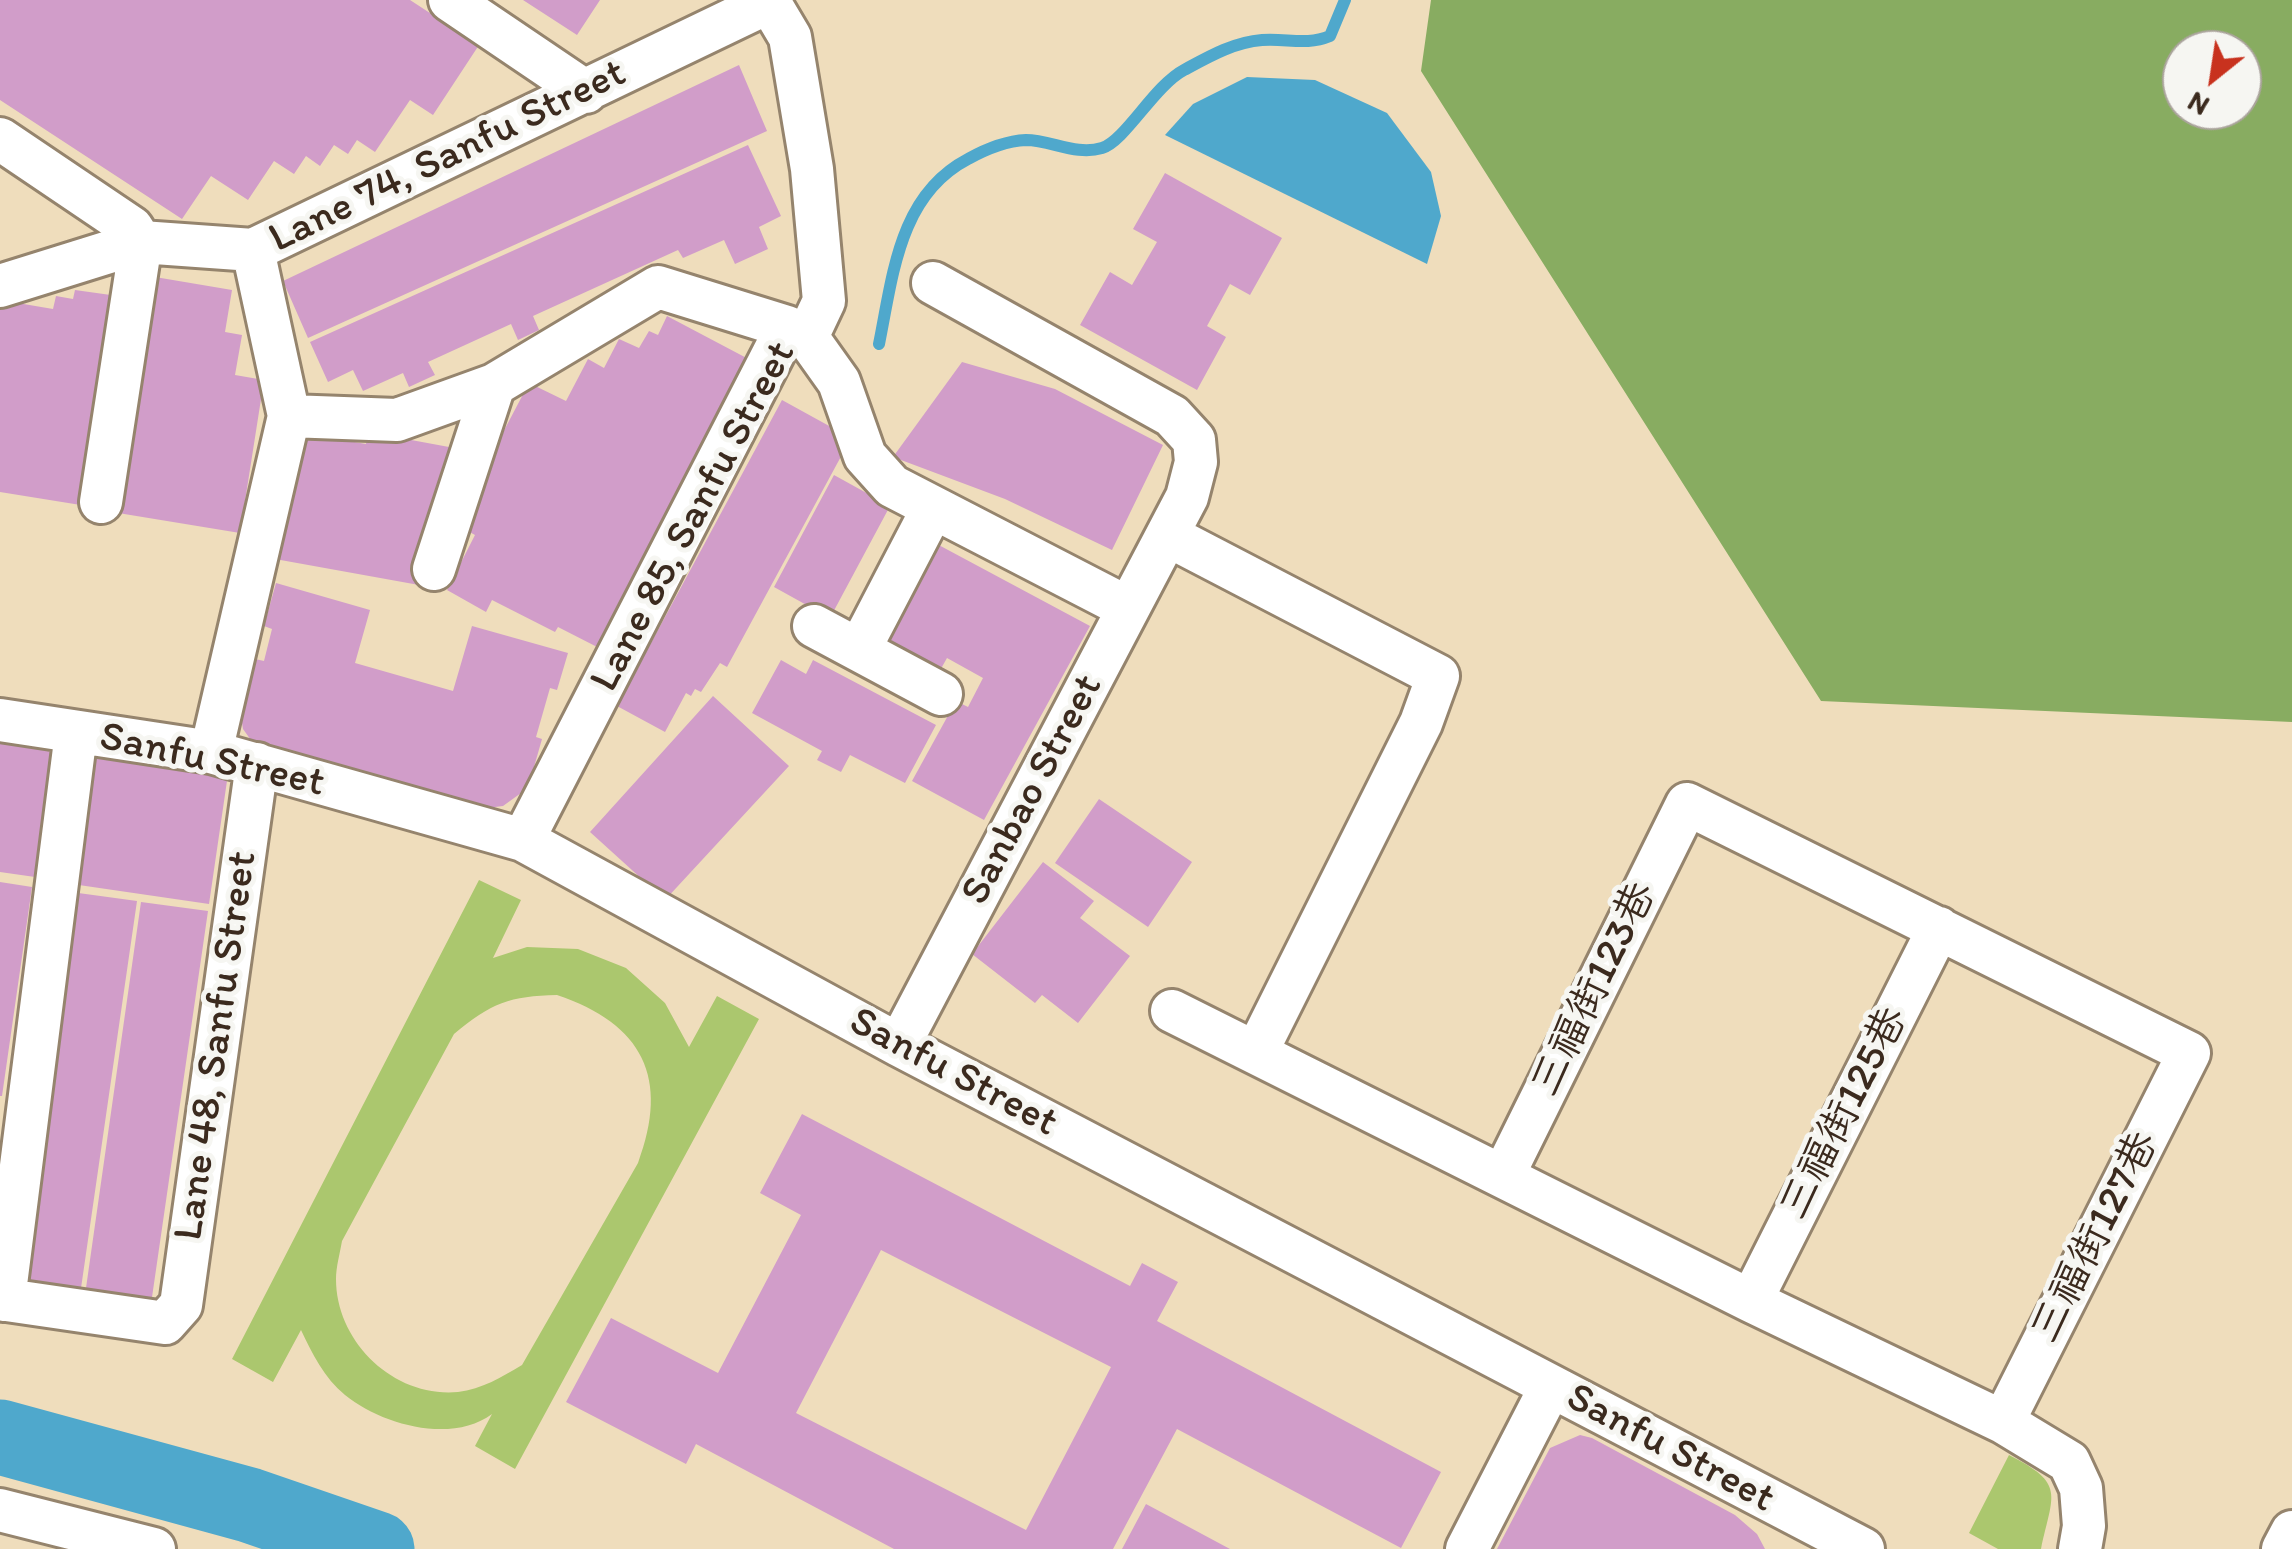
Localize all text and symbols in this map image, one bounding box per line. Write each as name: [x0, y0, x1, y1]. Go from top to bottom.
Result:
north arrow: [2162, 30, 2262, 130]
street label: Lane 74, Sanfu Street: [262, 49, 634, 265]
text: N: [2181, 85, 2215, 124]
street label: Lane 85, Sanfu Street: [580, 333, 808, 701]
street label: Sanbao Street: [951, 666, 1115, 914]
street label: Sanfu Street: [95, 713, 329, 809]
street label: Lane 48, Sanfu Street: [165, 848, 269, 1244]
street label: 三福街123巷: [1521, 874, 1669, 1106]
street label: Sanfu Street: [840, 997, 1066, 1149]
street label: 三福街125巷: [1770, 999, 1920, 1229]
street label: 三福街127巷: [2021, 1124, 2171, 1352]
street label: Sanfu Street: [1557, 1373, 1783, 1525]

